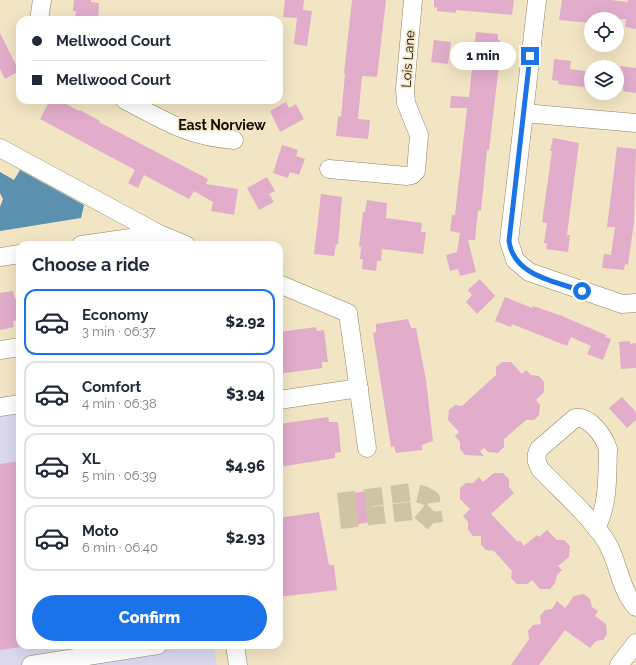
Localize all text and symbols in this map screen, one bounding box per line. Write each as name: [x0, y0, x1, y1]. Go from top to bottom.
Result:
map controls: [584, 12, 624, 100]
button: locate: [584, 12, 624, 52]
street label: Lois Lane: [399, 29, 418, 88]
text: Mellwood Court: [56, 32, 171, 50]
callout: 1 min: [450, 42, 516, 70]
route end: [521, 47, 539, 65]
text: 1 min: [466, 48, 500, 63]
button: layers: [584, 60, 624, 100]
text: Mellwood Court: [56, 71, 171, 89]
district label: East Norview: [178, 117, 266, 133]
text: Choose a ride: [32, 254, 150, 275]
route start: [573, 282, 591, 300]
icon: car: [34, 304, 70, 340]
text: Economy: [82, 306, 149, 324]
text: $2.92: [226, 313, 265, 331]
text: 3 min · 06:37: [82, 324, 156, 339]
icon: car: [34, 376, 70, 412]
text: Comfort: [82, 378, 141, 396]
text: $3.94: [226, 385, 265, 403]
text: 4 min · 06:38: [82, 396, 157, 411]
icon: car: [34, 448, 70, 484]
text: XL: [82, 450, 100, 468]
text: $4.96: [225, 457, 265, 475]
text: 5 min · 06:39: [82, 468, 157, 483]
icon: car: [34, 520, 70, 556]
text: Moto: [82, 522, 119, 540]
text: $2.93: [226, 529, 265, 547]
text: 6 min · 06:40: [82, 540, 158, 555]
button: Confirm: [32, 595, 267, 641]

